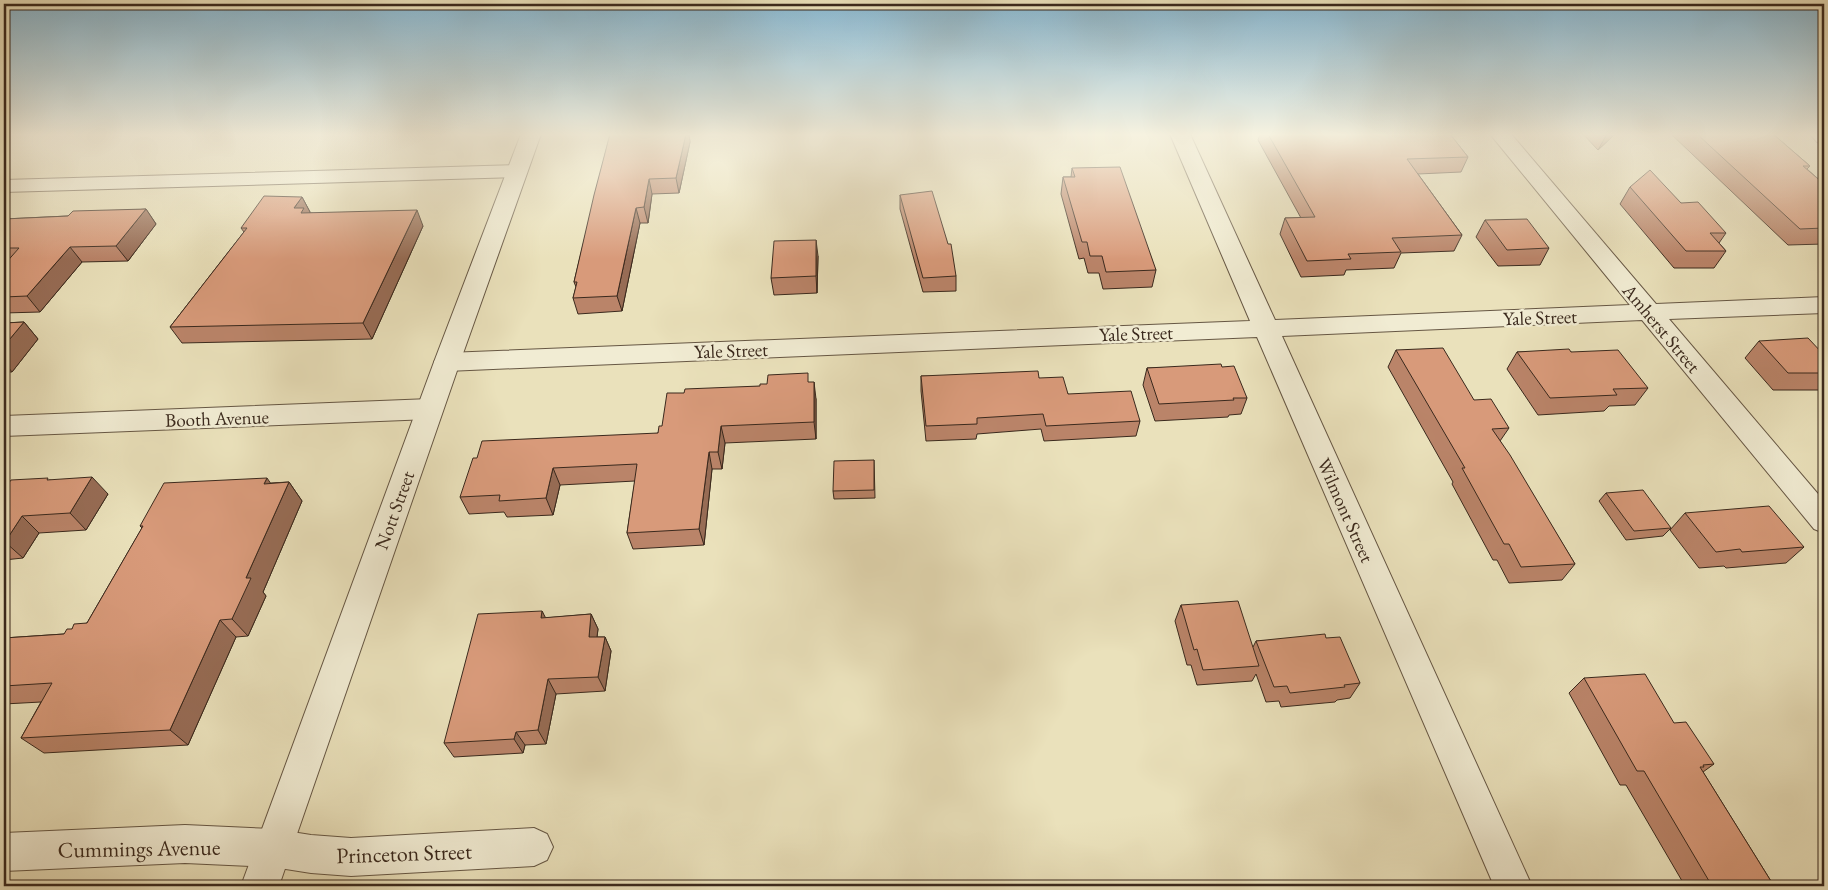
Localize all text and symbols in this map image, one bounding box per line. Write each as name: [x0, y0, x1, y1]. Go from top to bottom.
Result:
street label: Amherst Street: [1616, 278, 1706, 378]
street label: Yale Street: [1503, 304, 1578, 331]
street label: Yale Street: [1099, 320, 1174, 347]
street label: Yale Street: [694, 337, 769, 364]
street label: Booth Avenue: [165, 404, 269, 433]
street label: Wilmont Street: [1311, 454, 1380, 566]
street label: Nott Street: [369, 467, 420, 553]
street label: Cummings Avenue: [57, 833, 221, 864]
street label: Princeton Street: [336, 837, 472, 870]

